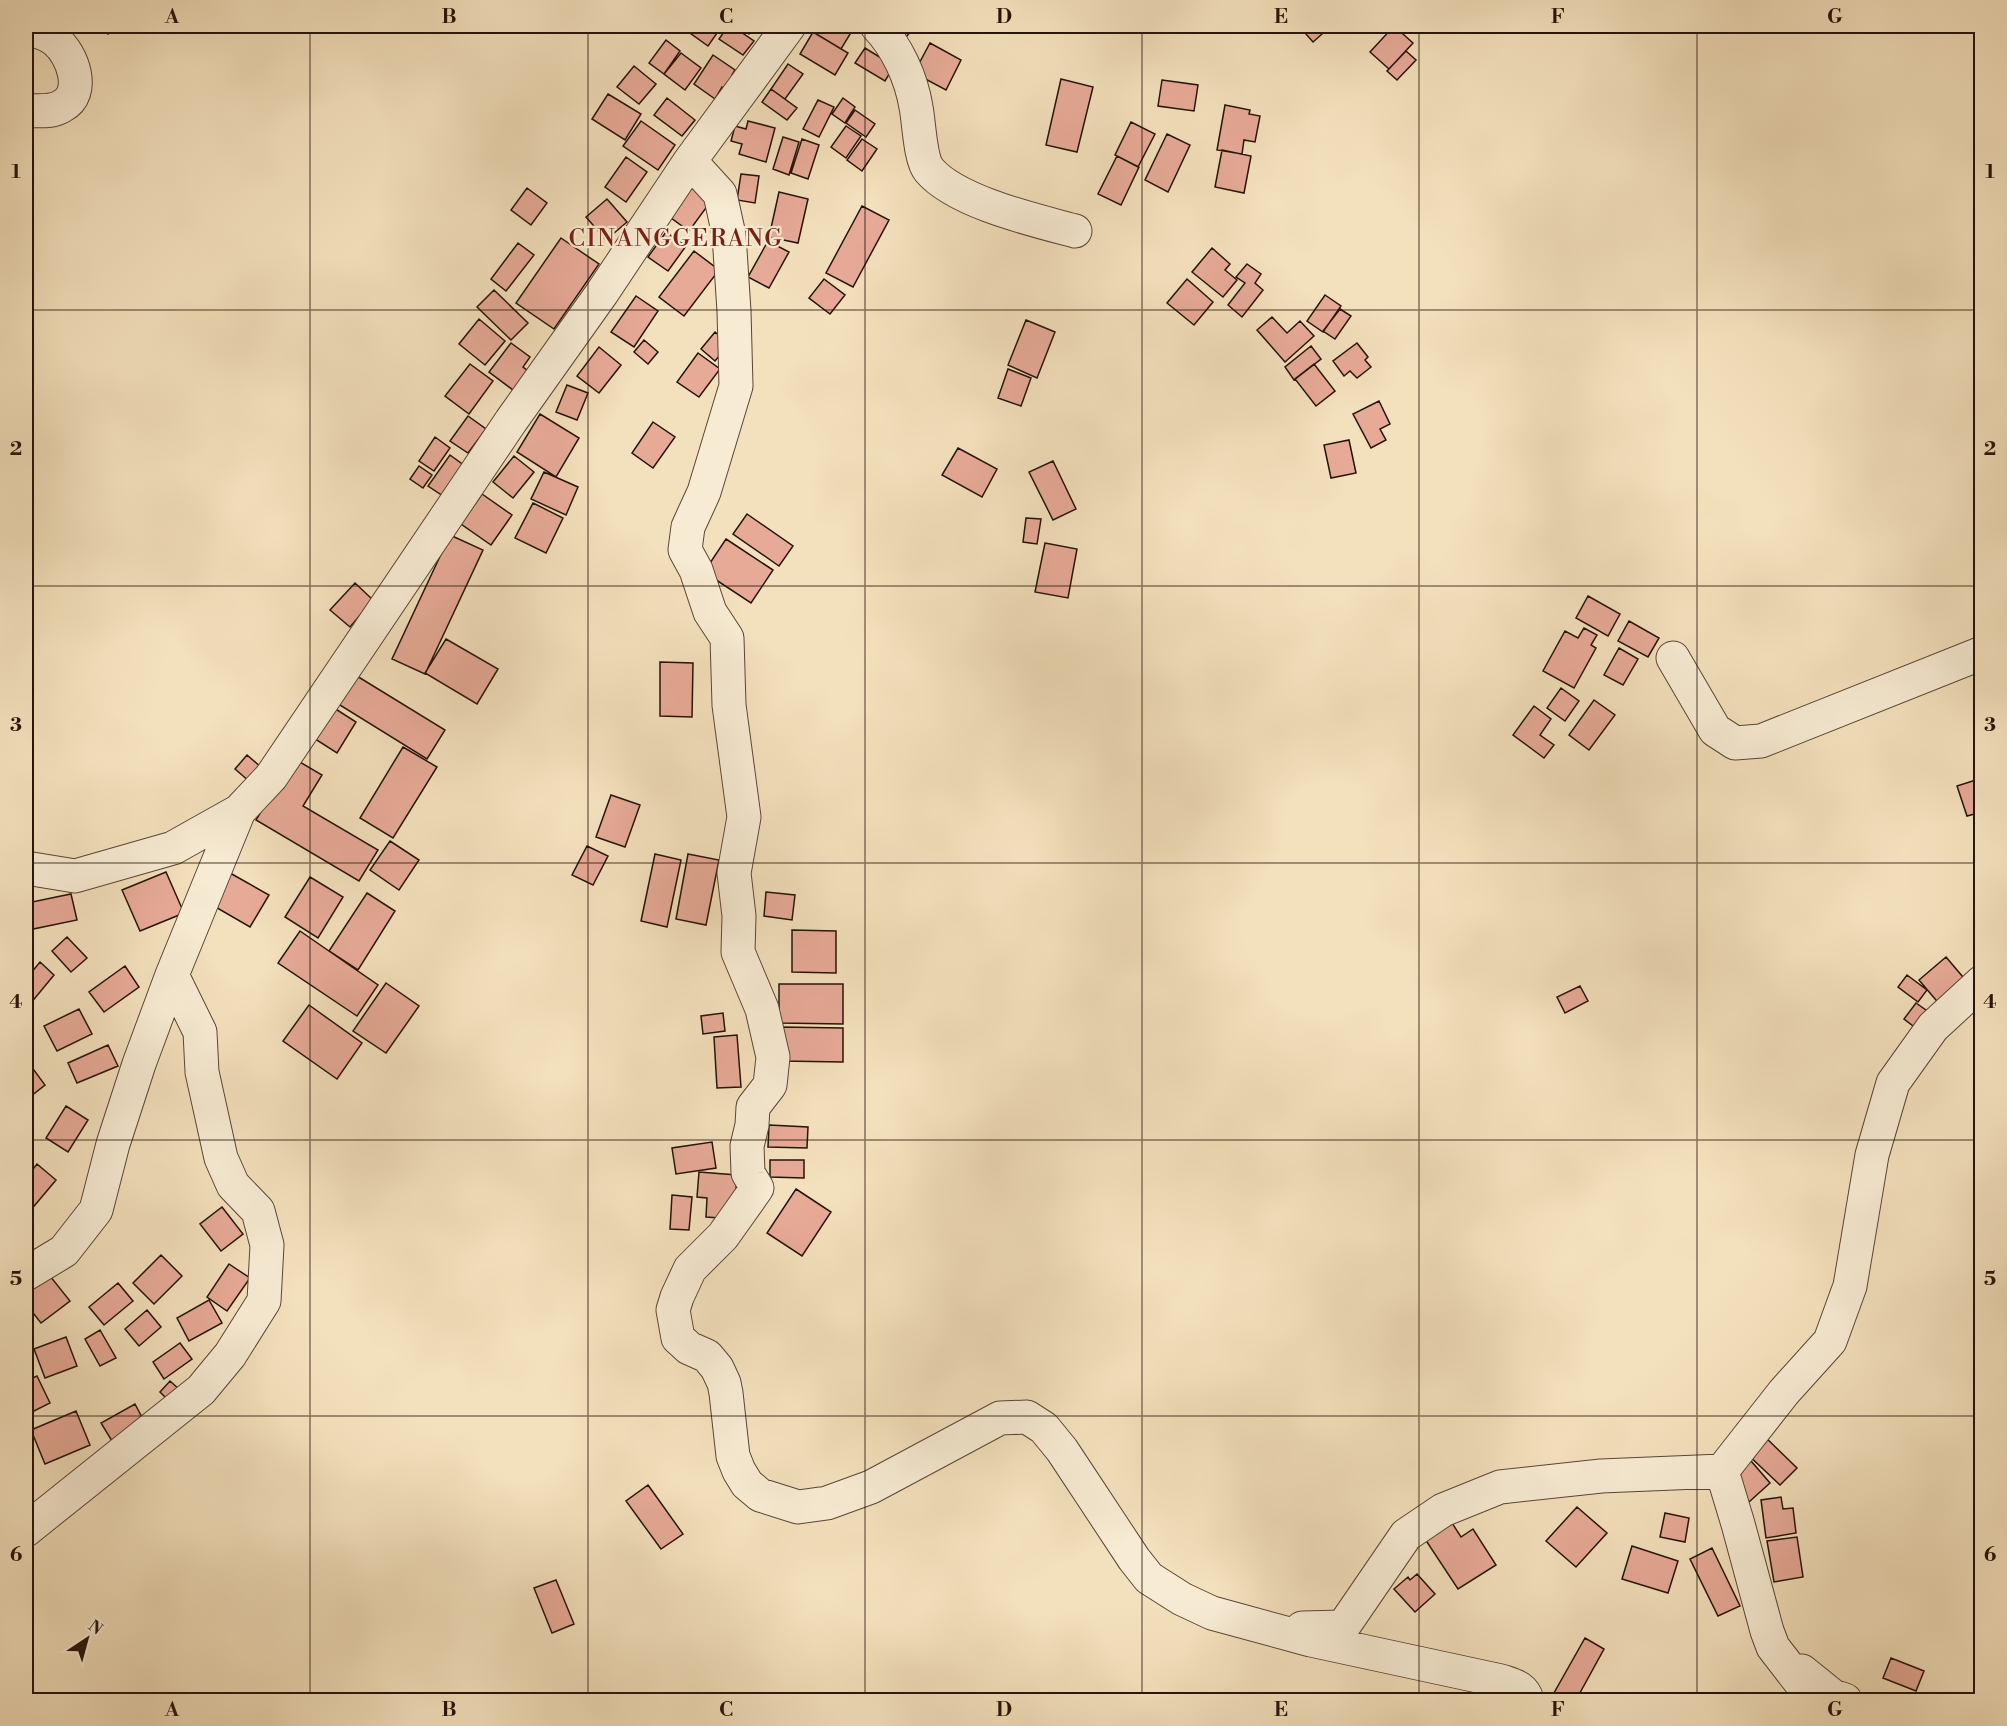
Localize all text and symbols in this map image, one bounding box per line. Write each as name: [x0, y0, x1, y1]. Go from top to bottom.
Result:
text: A: [164, 5, 180, 30]
text: B: [441, 5, 457, 30]
text: C: [719, 5, 733, 30]
text: D: [996, 5, 1012, 30]
text: E: [1274, 5, 1288, 30]
text: F: [1551, 5, 1565, 30]
text: G: [1827, 5, 1843, 30]
text: 1: [11, 160, 21, 185]
text: 1: [1985, 160, 1995, 185]
district label: CINANGGERANG: [568, 224, 784, 254]
text: 2: [10, 437, 22, 462]
text: 2: [1984, 437, 1996, 462]
text: 3: [10, 713, 22, 738]
text: 3: [1984, 713, 1996, 738]
text: 4: [9, 990, 23, 1015]
text: 4: [1983, 990, 1997, 1015]
text: 5: [10, 1267, 22, 1292]
text: 5: [1984, 1267, 1996, 1292]
text: 6: [10, 1543, 23, 1568]
text: 6: [1984, 1543, 1997, 1568]
north arrow: [57, 1609, 117, 1669]
text: N: [84, 1616, 107, 1640]
text: A: [164, 1698, 180, 1723]
text: B: [441, 1698, 457, 1723]
text: C: [719, 1698, 733, 1723]
text: D: [996, 1698, 1012, 1723]
text: E: [1274, 1698, 1288, 1723]
text: F: [1551, 1698, 1565, 1723]
text: G: [1827, 1698, 1843, 1723]

